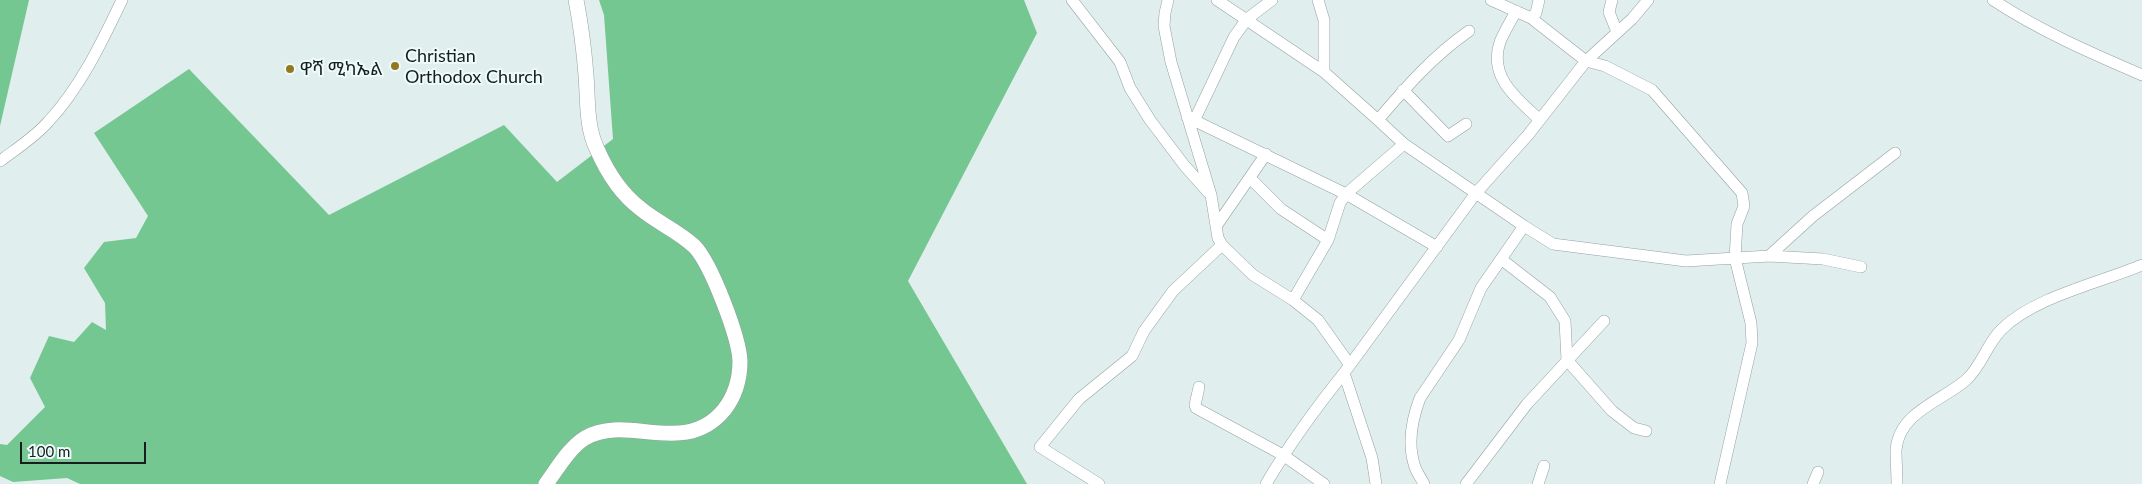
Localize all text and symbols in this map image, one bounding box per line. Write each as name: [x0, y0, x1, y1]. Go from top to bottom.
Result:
place label: Christian Orthodox Church: [405, 45, 543, 88]
place label: ዋሻ ሚካኤል: [300, 58, 382, 80]
marker: Christian Orthodox Church: [389, 60, 401, 72]
marker: ዋሻ ሚካኤል: [284, 63, 296, 75]
scale bar: [22, 432, 149, 464]
text: 100 m: [28, 442, 70, 460]

